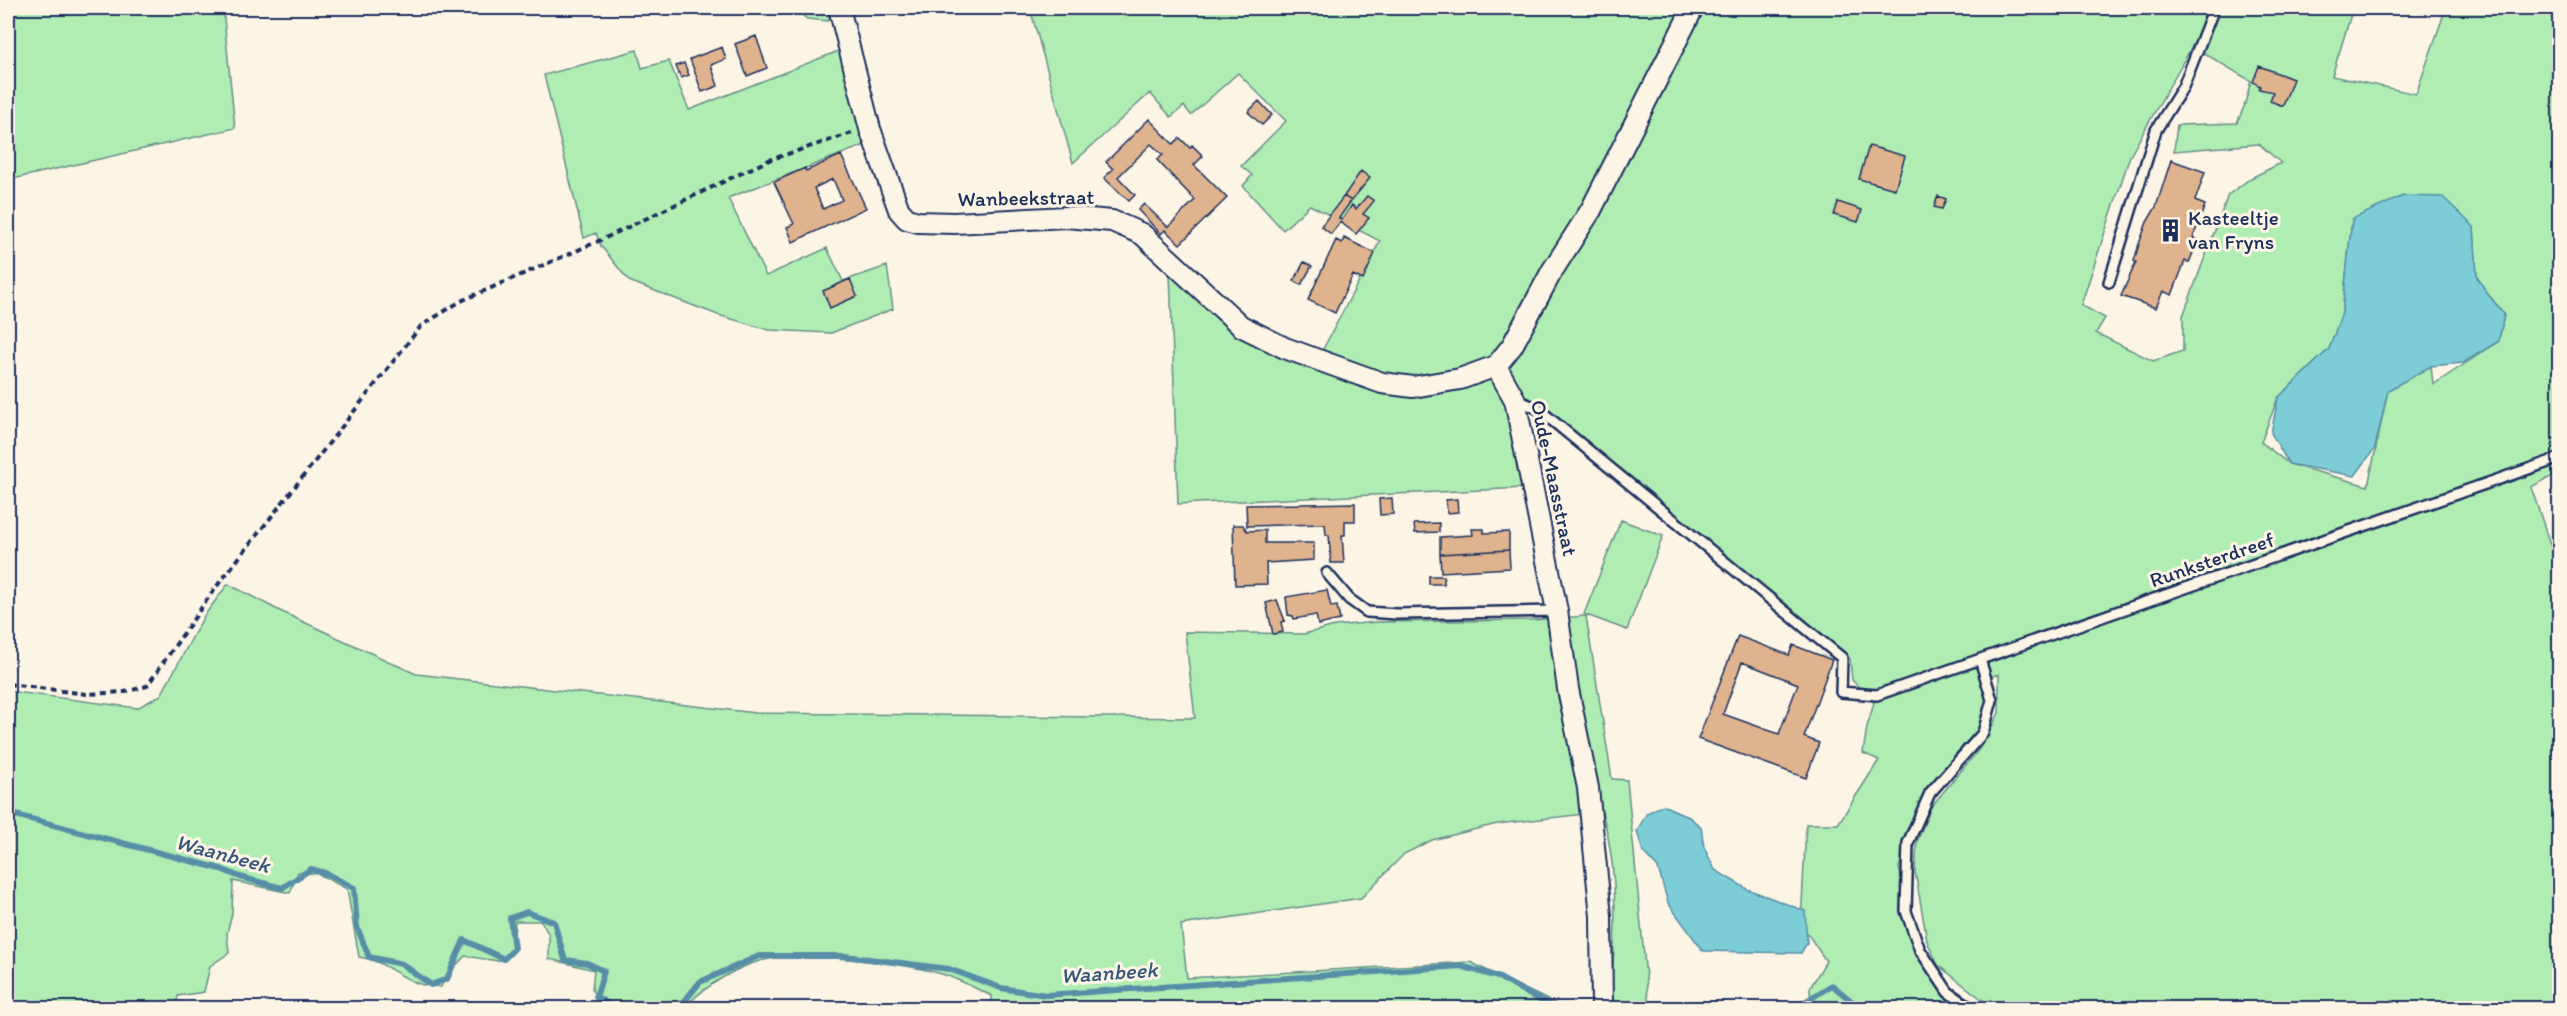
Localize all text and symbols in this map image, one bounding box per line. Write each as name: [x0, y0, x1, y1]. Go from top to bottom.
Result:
street label: Wanbeekstraat: [957, 184, 1095, 211]
place label: Kasteeltje van Fryns: [2188, 205, 2279, 254]
building icon: Kasteeltje van Fryns: [2157, 217, 2183, 243]
street label: Oude-Maasstraat: [1526, 398, 1583, 558]
street label: Runksterdreef: [2146, 527, 2277, 592]
water label: Waanbeek: [173, 828, 275, 879]
water label: Waanbeek: [1060, 956, 1160, 989]

